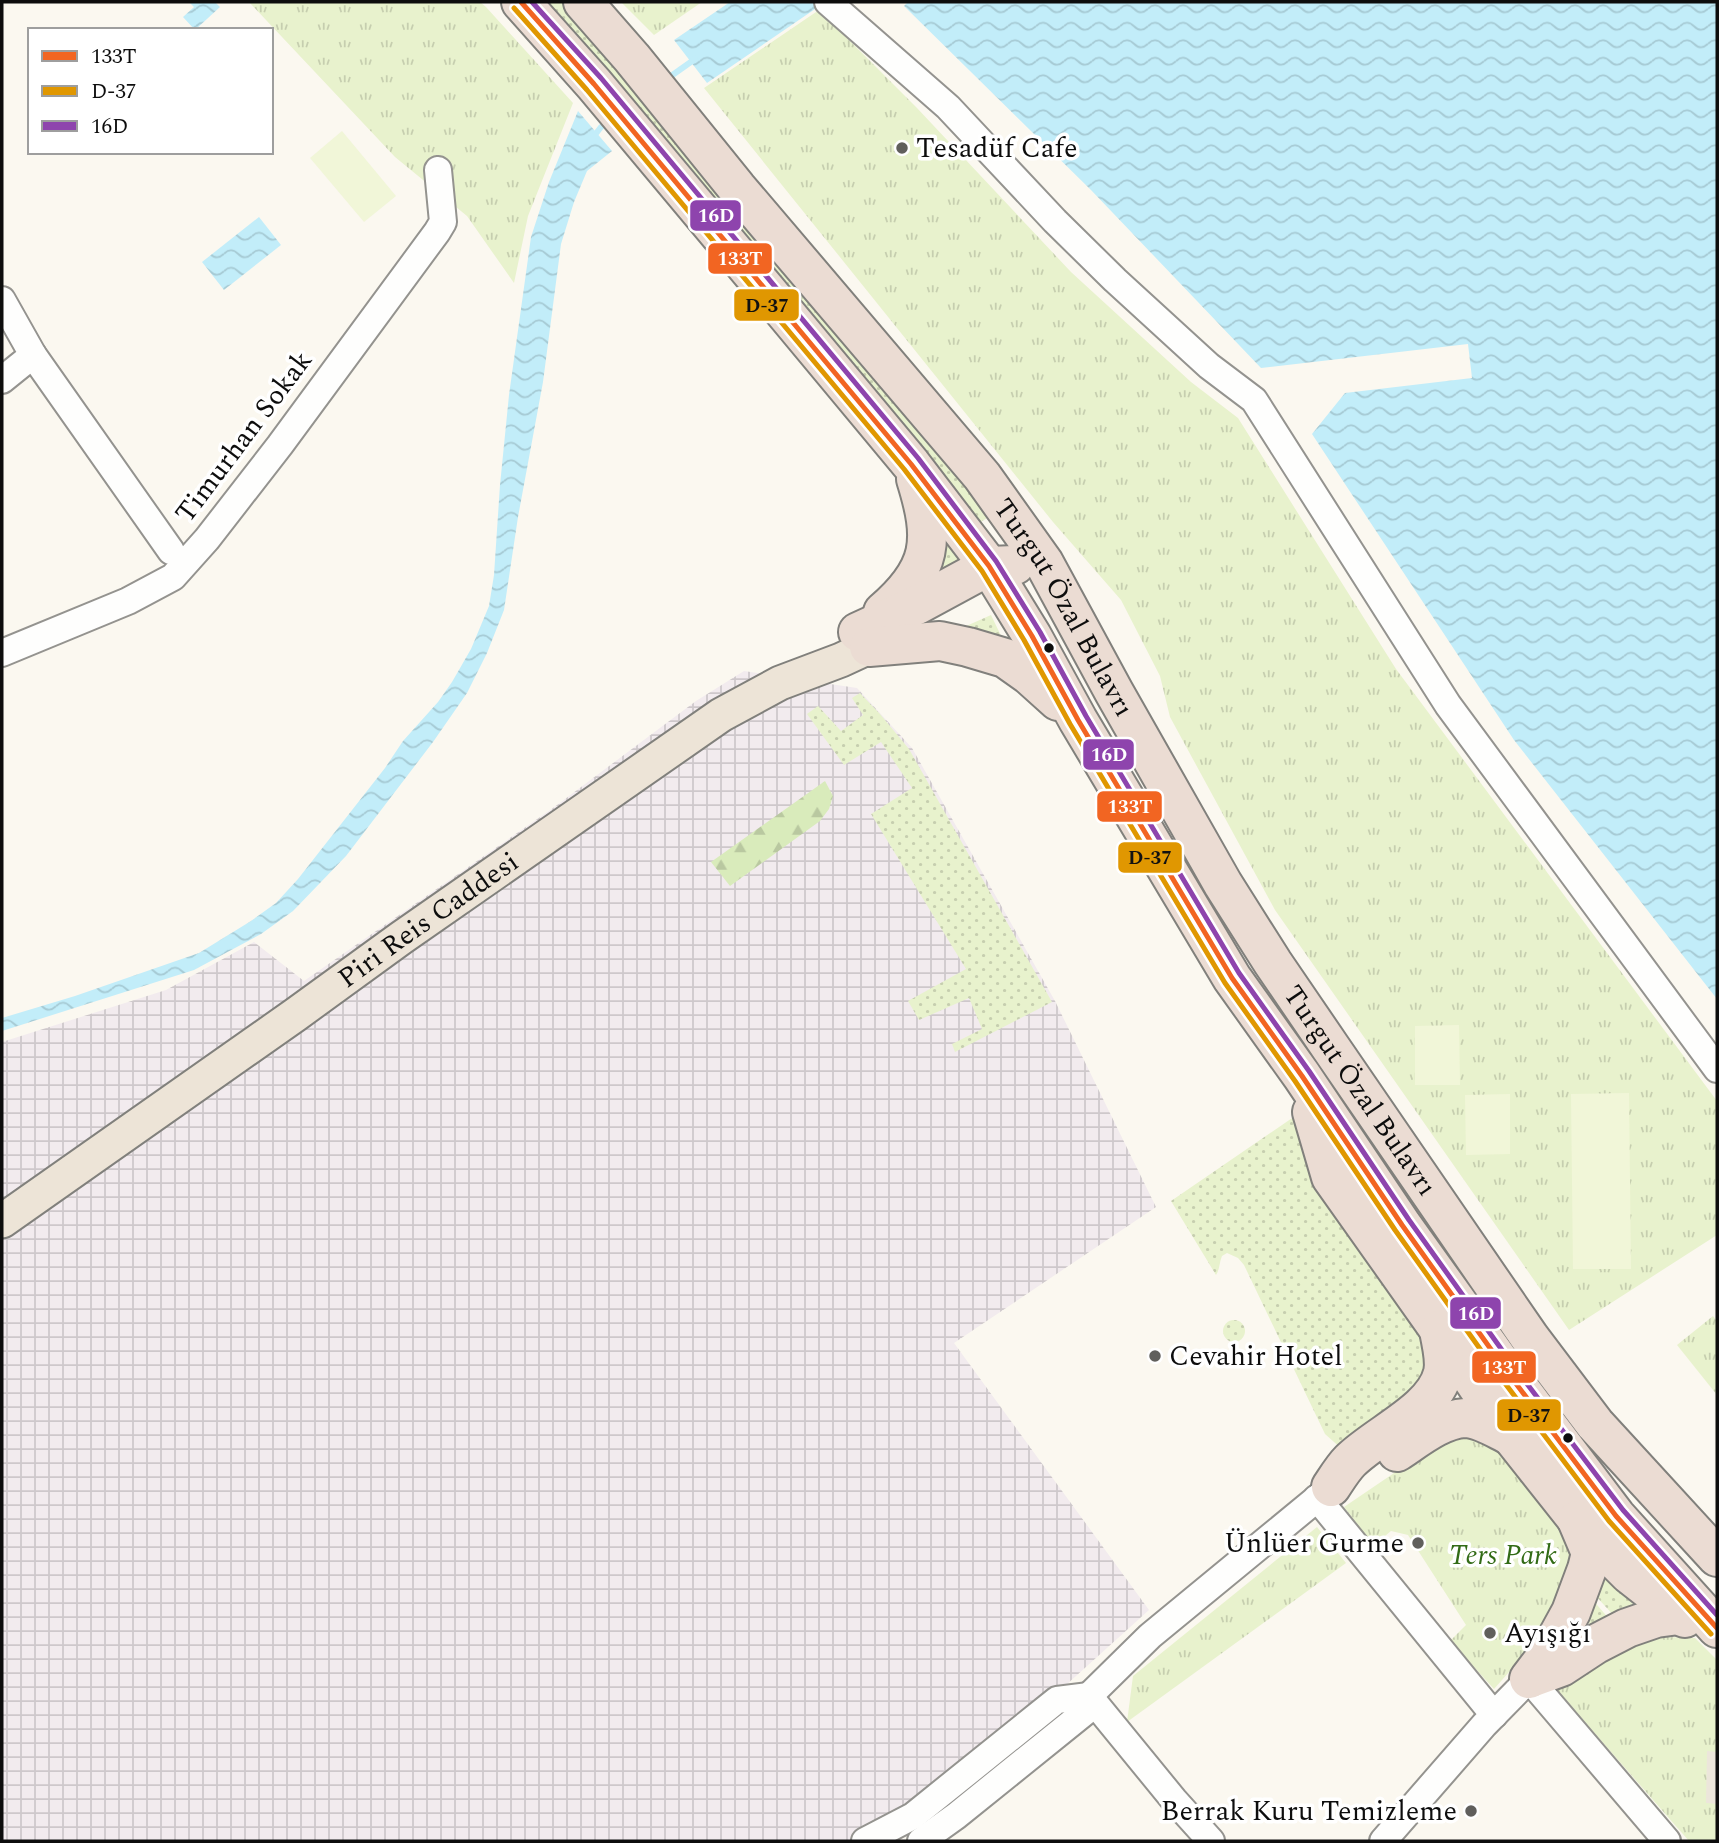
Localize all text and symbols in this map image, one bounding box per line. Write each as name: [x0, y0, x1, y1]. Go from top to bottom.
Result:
legend: [28, 28, 273, 154]
text: 133T: [91, 41, 137, 73]
text: D-37: [91, 76, 136, 108]
text: 16D: [91, 111, 128, 143]
place label: Tesadüf Cafe: [916, 127, 1078, 170]
marker: Tesadüf Cafe: [894, 140, 910, 156]
line badge: 16D: [689, 199, 742, 232]
text: 16D: [698, 202, 734, 231]
line badge: 133T: [707, 242, 773, 275]
text: 133T: [717, 245, 763, 274]
line badge: D-37: [733, 288, 800, 322]
text: D-37: [745, 292, 789, 321]
street label: Timurhan Sokak: [165, 342, 323, 532]
street label: Turgut Özal Bulavrı: [983, 489, 1145, 725]
unlabelled marker: [1042, 641, 1056, 655]
line badge: 16D: [1082, 738, 1135, 771]
text: 16D: [1091, 741, 1127, 770]
line badge: 133T: [1096, 790, 1163, 823]
text: 133T: [1107, 793, 1153, 822]
street label: Piri Reis Caddesi: [329, 841, 528, 999]
line badge: D-37: [1117, 841, 1183, 874]
text: D-37: [1128, 844, 1172, 873]
street label: Turgut Özal Bulavrı: [1272, 976, 1448, 1205]
line badge: 16D: [1449, 1296, 1502, 1330]
text: 16D: [1458, 1300, 1494, 1329]
place label: Cevahir Hotel: [1169, 1335, 1342, 1378]
marker: Cevahir Hotel: [1147, 1348, 1163, 1364]
line badge: 133T: [1471, 1350, 1537, 1384]
text: 133T: [1481, 1354, 1527, 1383]
line badge: D-37: [1496, 1398, 1562, 1432]
text: D-37: [1507, 1402, 1551, 1431]
unlabelled marker: [1561, 1431, 1575, 1445]
place label: Ünlüer Gurme: [1224, 1522, 1404, 1565]
park label: Ters Park: [1449, 1534, 1557, 1577]
marker: Ünlüer Gurme: [1410, 1535, 1426, 1551]
place label: Ayışığı: [1504, 1612, 1591, 1655]
marker: Ayışığı: [1482, 1625, 1498, 1641]
place label: Berrak Kuru Temizleme: [1161, 1790, 1457, 1833]
marker: Berrak Kuru Temizleme: [1463, 1803, 1479, 1819]

